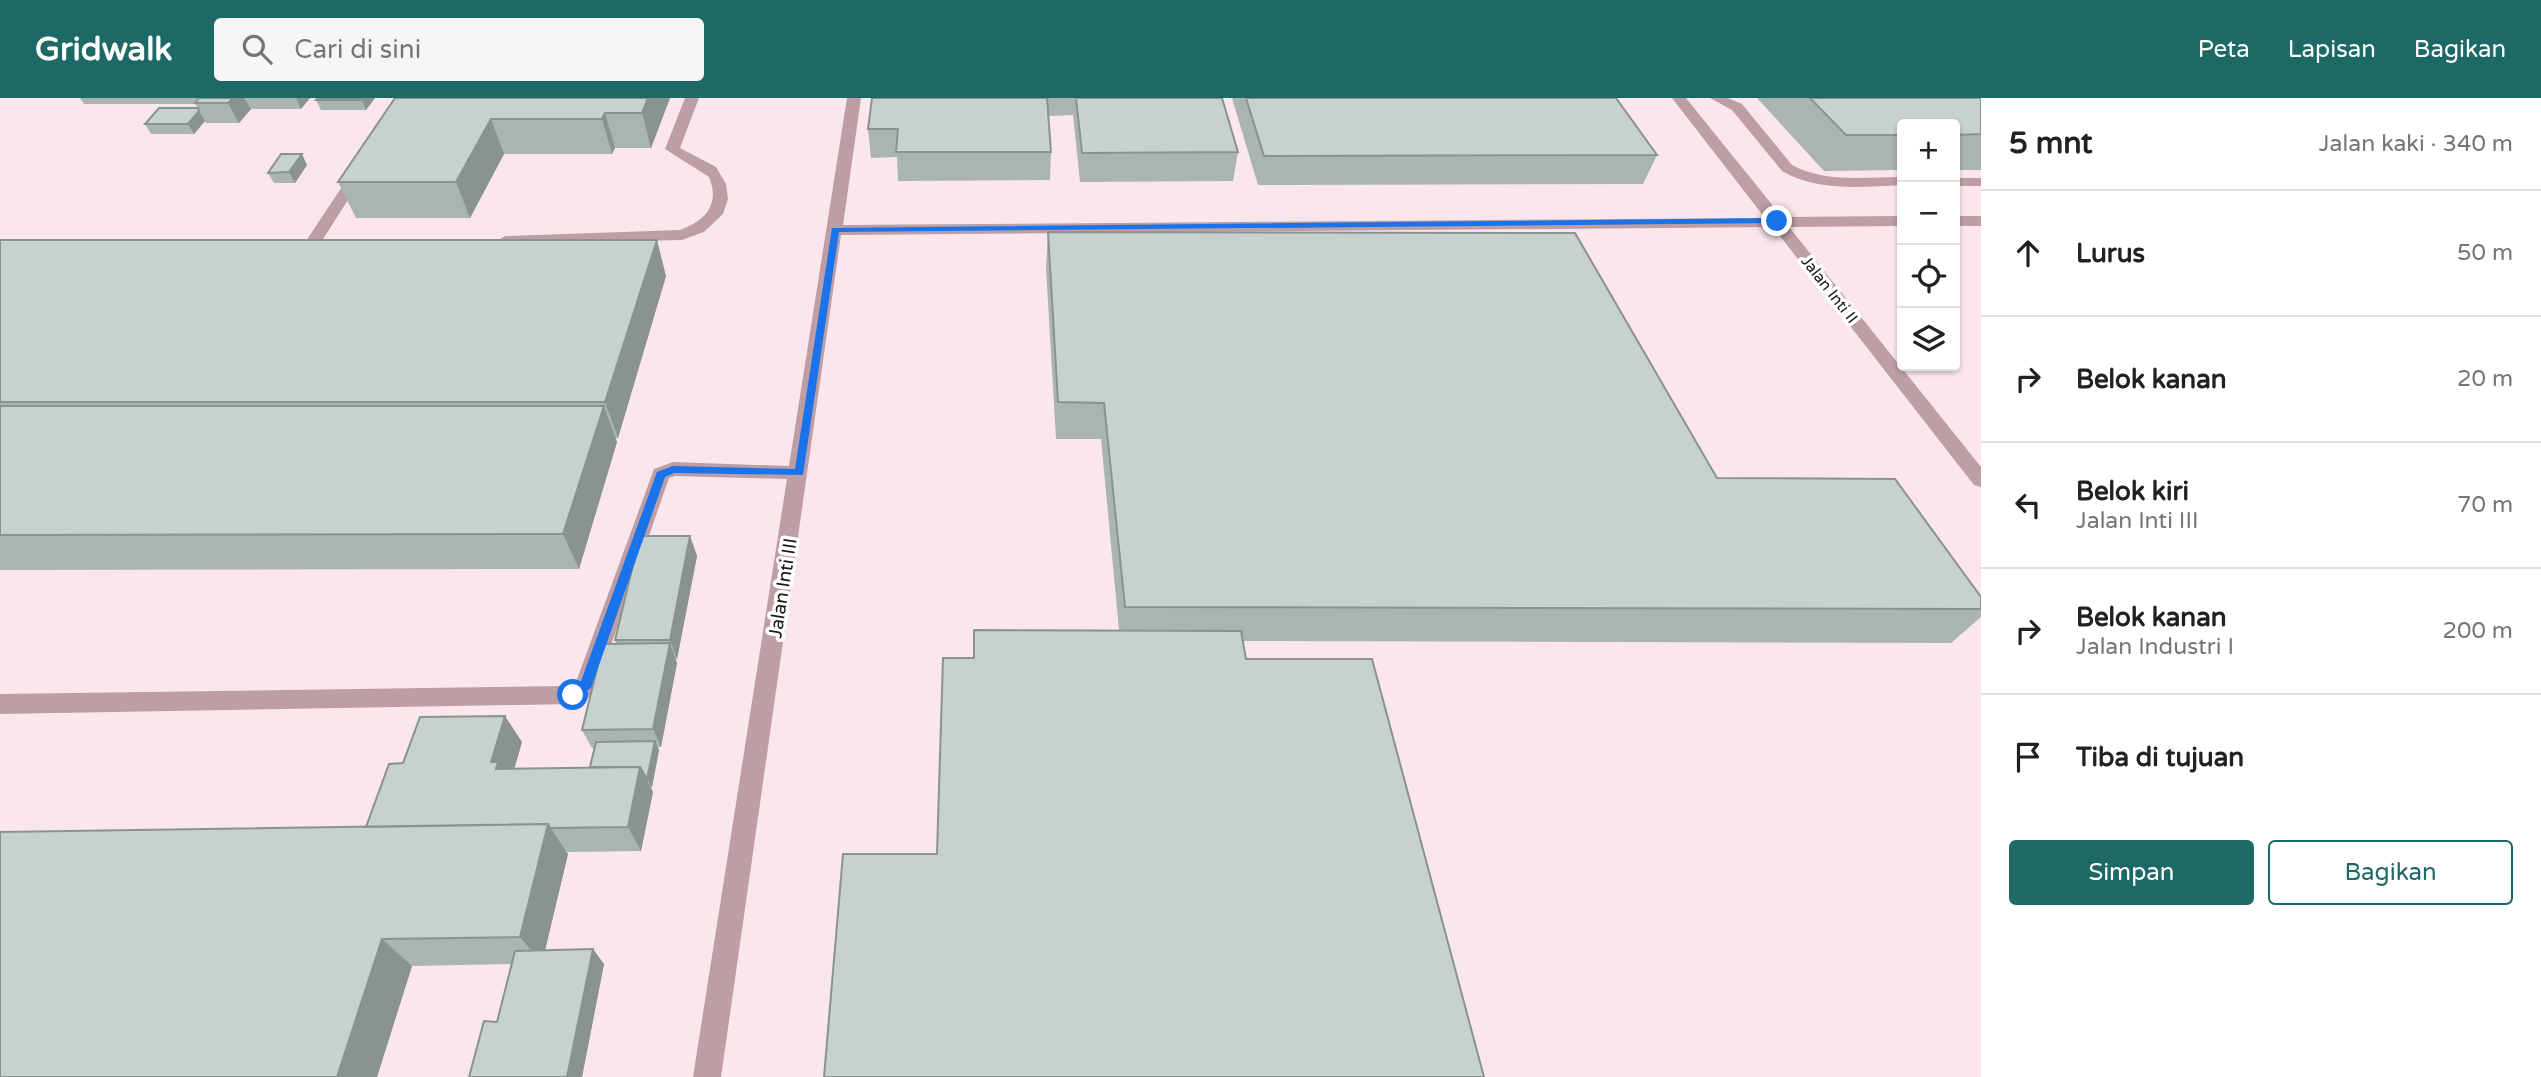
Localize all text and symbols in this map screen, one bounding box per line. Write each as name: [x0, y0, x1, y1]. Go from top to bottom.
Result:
search box: [214, 18, 704, 81]
text: Gridwalk: [35, 30, 172, 69]
icon: search: [238, 30, 276, 68]
text: Cari di sini: [294, 34, 421, 65]
text: Peta: [2198, 35, 2250, 64]
text: Lapisan: [2288, 35, 2376, 64]
text: Bagikan: [2414, 35, 2506, 64]
map controls: [1897, 119, 1960, 371]
button: +: [1897, 119, 1960, 182]
text: 5 mnt: [2009, 125, 2093, 162]
text: Jalan kaki · 340 m: [2319, 130, 2513, 158]
button: −: [1897, 182, 1960, 245]
route end: [1761, 205, 1792, 236]
icon: ahead: [2009, 234, 2047, 272]
text: Lurus: [2076, 238, 2145, 269]
text: 50 m: [2457, 239, 2513, 267]
button: locate: [1897, 245, 1960, 308]
street label: Jalan Inti II: [1797, 252, 1862, 328]
button: layers: [1897, 308, 1960, 371]
icon: right: [2009, 360, 2047, 398]
text: Belok kanan: [2076, 364, 2227, 395]
text: 20 m: [2457, 365, 2513, 393]
text: Belok kiri: [2076, 476, 2189, 507]
icon: left: [2009, 486, 2047, 524]
text: 70 m: [2457, 491, 2513, 519]
text: Jalan Inti III: [2076, 507, 2199, 535]
street label: Jalan Inti III: [764, 536, 802, 640]
text: Belok kanan: [2076, 602, 2227, 633]
icon: right: [2009, 612, 2047, 650]
text: 200 m: [2443, 617, 2513, 645]
text: Jalan Industri I: [2076, 633, 2234, 661]
route start: [557, 679, 588, 710]
icon: arrive: [2009, 738, 2047, 776]
text: Tiba di tujuan: [2076, 742, 2244, 773]
button: Simpan: [2009, 840, 2254, 905]
button: Bagikan: [2268, 840, 2513, 905]

